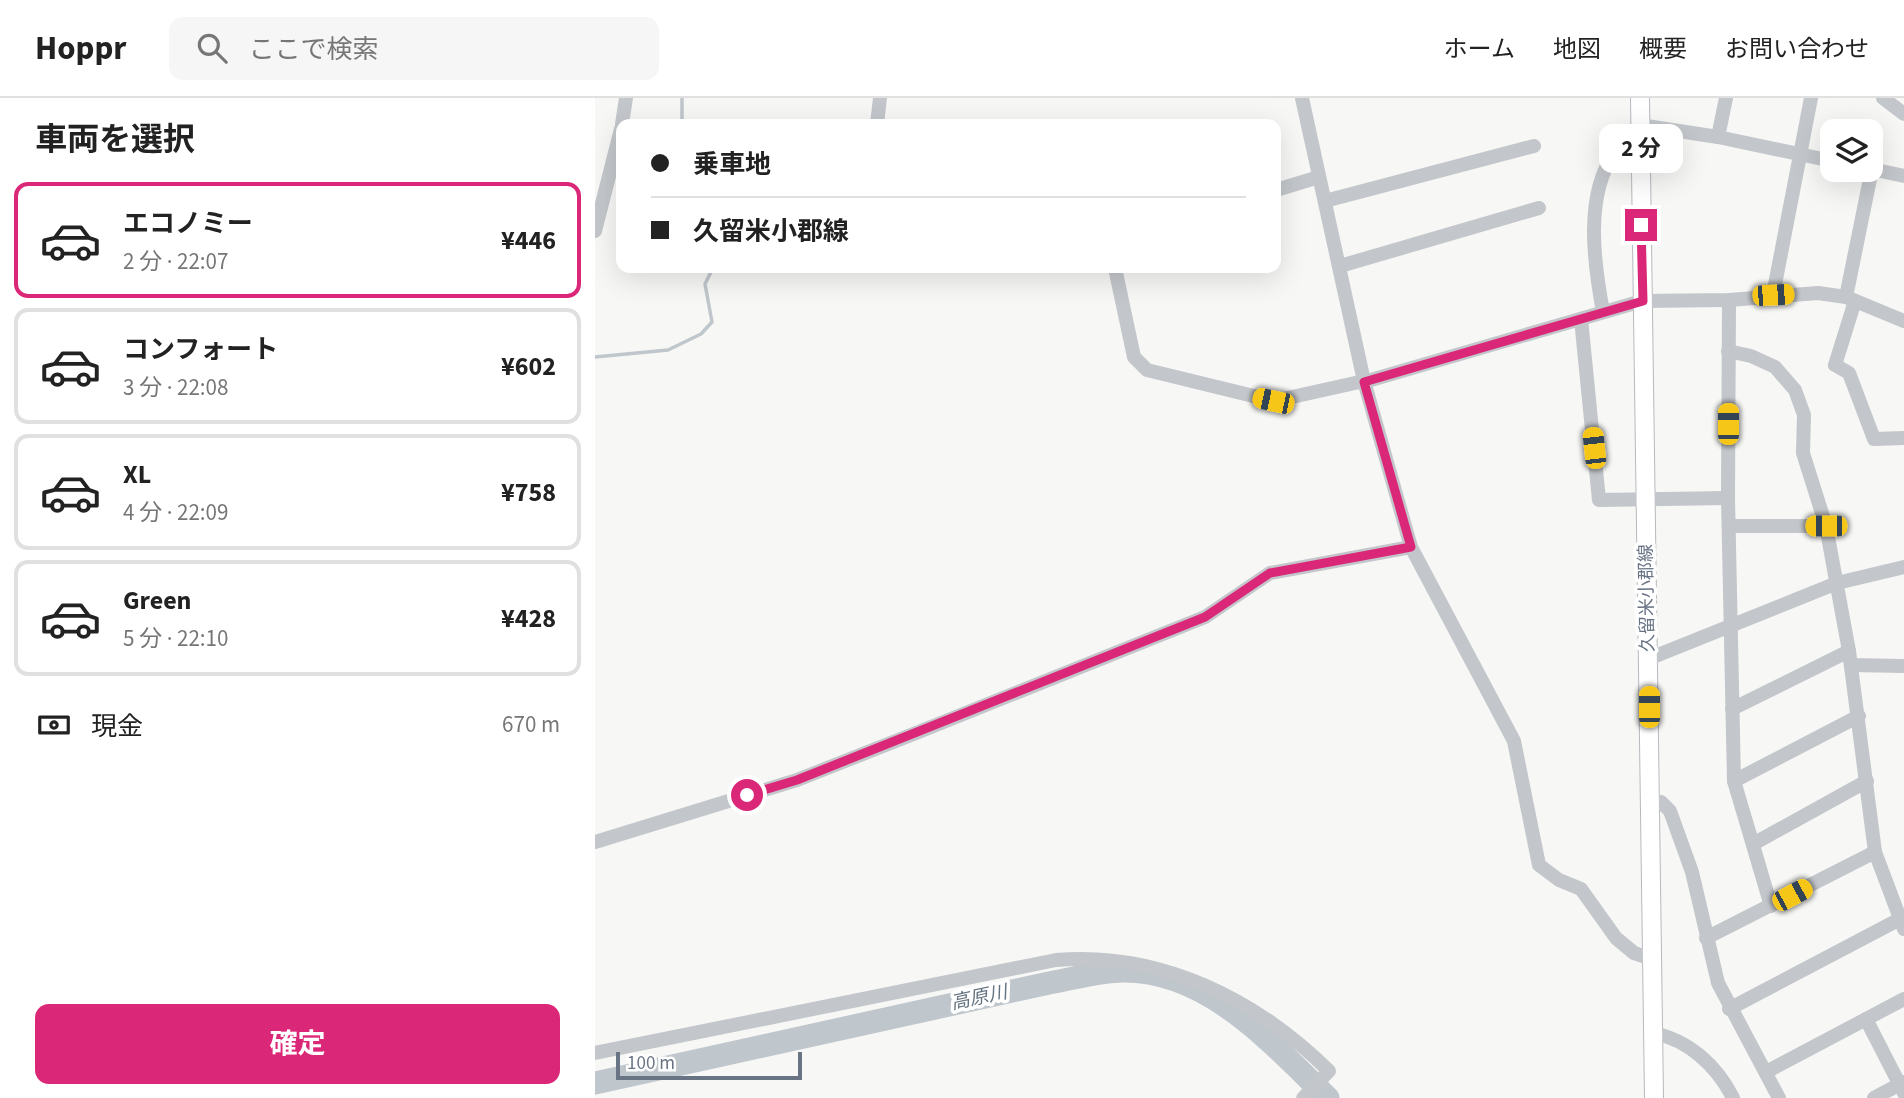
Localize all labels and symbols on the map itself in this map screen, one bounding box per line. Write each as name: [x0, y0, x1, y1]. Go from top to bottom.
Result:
callout: 2 分: [1599, 123, 1683, 172]
route end: [1625, 209, 1657, 241]
car: [1752, 283, 1795, 307]
car: [1251, 386, 1296, 416]
car: [1718, 403, 1739, 445]
car: [1582, 426, 1607, 470]
car: [1806, 516, 1848, 537]
street label: 久留米小郡線: [1634, 544, 1660, 652]
car: [1639, 686, 1660, 728]
route start: [731, 779, 763, 811]
car: [1769, 876, 1816, 914]
water label: 高原川: [948, 978, 1012, 1017]
scale bar: [616, 1049, 801, 1081]

